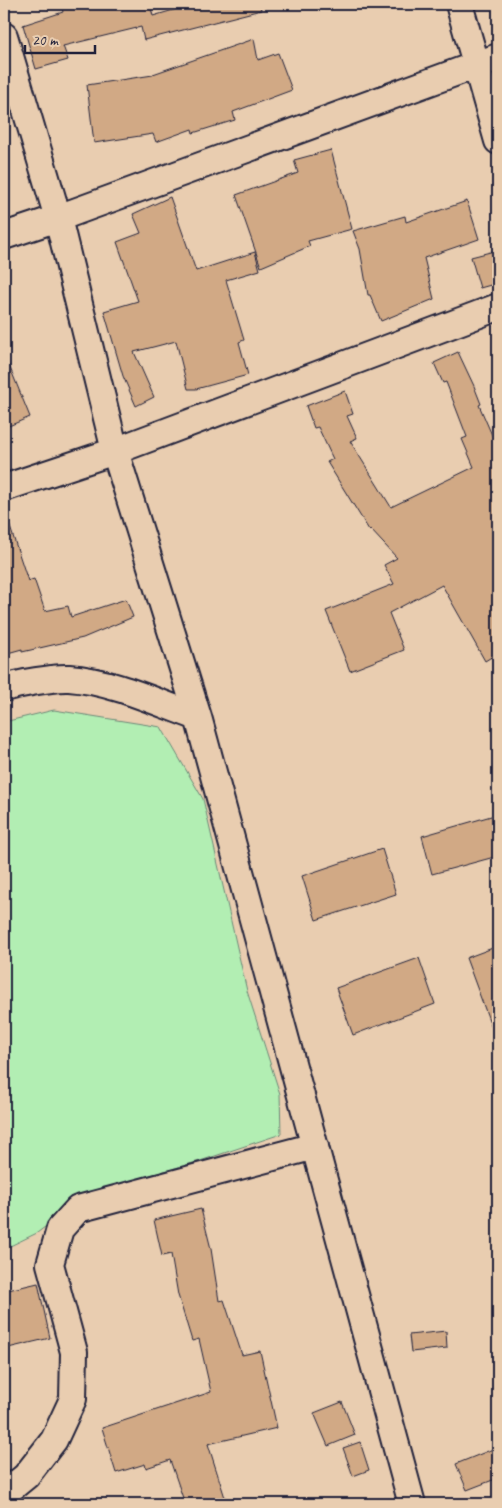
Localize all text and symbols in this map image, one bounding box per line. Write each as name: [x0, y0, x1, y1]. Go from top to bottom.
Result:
scale bar: [25, 22, 95, 54]
text: 20 m: [32, 31, 59, 50]

